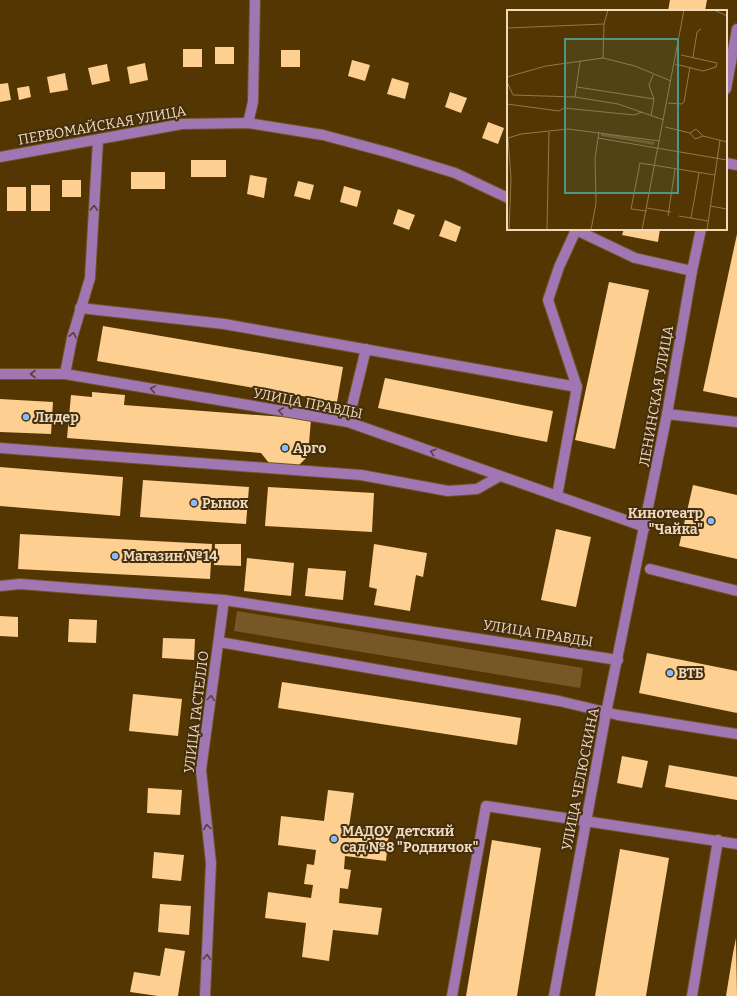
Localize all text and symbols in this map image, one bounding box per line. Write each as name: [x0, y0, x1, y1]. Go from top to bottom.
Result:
inset map: [507, 10, 727, 230]
street label: ПЕРВОМАЙСКАЯ УЛИЦА: [17, 101, 188, 149]
one-way arrow: [89, 205, 98, 211]
street label: ЛЕНИНСКАЯ УЛИЦА: [636, 324, 677, 468]
one-way arrow: [68, 332, 76, 338]
one-way arrow: [30, 370, 36, 378]
one-way arrow: [150, 385, 156, 393]
street label: УЛИЦА ПРАВДЫ: [252, 385, 364, 422]
one-way arrow: [278, 407, 284, 415]
place label: Лидер: [34, 409, 79, 426]
marker: Лидер: [21, 412, 31, 422]
place label: Арго: [293, 440, 326, 457]
marker: Арго: [280, 443, 290, 453]
one-way arrow: [430, 449, 437, 457]
place label: Рынок: [202, 495, 249, 512]
marker: Рынок: [189, 498, 199, 508]
place label: Кинотеатр "Чайка": [628, 505, 703, 538]
marker: Кинотеатр "Чайка": [706, 516, 716, 526]
place label: Магазин №14: [123, 548, 218, 565]
marker: Магазин №14: [110, 551, 120, 561]
street label: УЛИЦА ПРАВДЫ: [482, 616, 594, 651]
street label: УЛИЦА ГАСТЕЛЛО: [181, 650, 212, 774]
place label: ВТБ: [678, 665, 704, 682]
marker: ВТБ: [665, 668, 675, 678]
one-way arrow: [206, 695, 215, 702]
street label: УЛИЦА ЧЕЛЮСКИНА: [558, 706, 603, 852]
place label: МАДОУ детский сад №8 "Родничок": [342, 823, 479, 856]
one-way arrow: [203, 824, 212, 830]
marker: МАДОУ детский сад №8 "Родничок": [329, 834, 339, 844]
one-way arrow: [203, 954, 211, 960]

